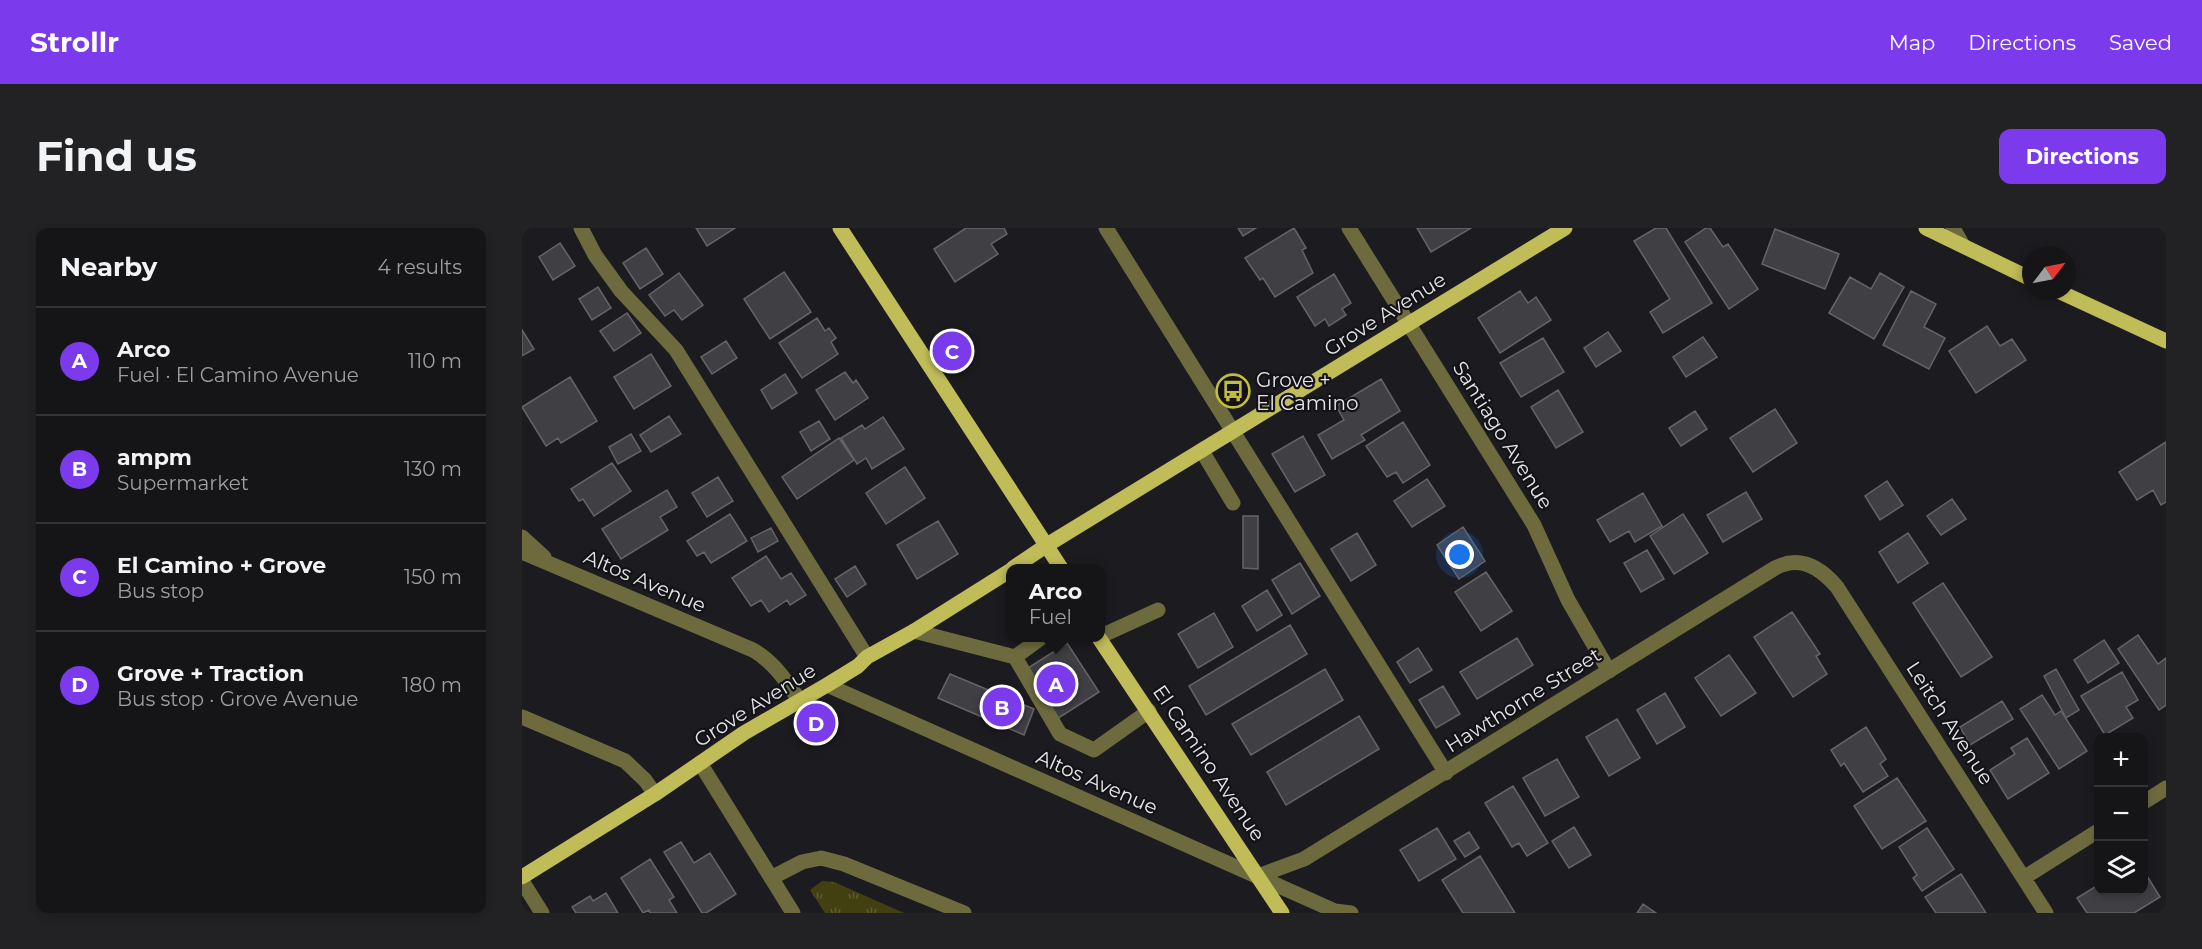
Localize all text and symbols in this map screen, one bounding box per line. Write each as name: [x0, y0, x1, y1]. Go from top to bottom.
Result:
text: Strollr: [30, 25, 119, 59]
text: Map: [1889, 30, 1935, 55]
text: Directions: [1968, 30, 2076, 55]
text: Saved: [2109, 30, 2172, 55]
button: Directions: [1999, 129, 2166, 184]
text: Find us: [36, 130, 197, 182]
north arrow: [2022, 246, 2076, 300]
text: Nearby: [60, 251, 157, 283]
text: 4 results: [377, 255, 462, 279]
street label: Grove Avenue: [1320, 267, 1450, 361]
pin: C: [932, 328, 972, 374]
text: Arco: [117, 336, 170, 363]
text: A: [72, 349, 87, 373]
text: 110 m: [408, 349, 462, 373]
street label: Santiago Avenue: [1448, 357, 1558, 513]
text: Fuel · El Camino Avenue: [117, 363, 359, 387]
place label: Grove + El Camino: [1256, 368, 1359, 415]
bus stop icon: Grove + El Camino: [1215, 373, 1251, 409]
text: ampm: [117, 444, 192, 471]
text: B: [72, 457, 87, 481]
text: 130 m: [404, 457, 462, 481]
text: Supermarket: [117, 471, 249, 495]
your location: [1445, 540, 1474, 569]
street label: Altos Avenue: [580, 544, 710, 618]
text: El Camino + Grove: [117, 552, 326, 579]
popup: [1006, 564, 1105, 642]
text: C: [72, 565, 87, 589]
text: 150 m: [404, 565, 462, 589]
text: Arco: [1029, 578, 1082, 605]
text: Bus stop: [117, 579, 204, 603]
text: Fuel: [1029, 605, 1072, 629]
street label: Hawthorne Street: [1441, 642, 1605, 758]
street label: Leitch Avenue: [1901, 657, 1999, 789]
street label: Grove Avenue: [690, 658, 820, 752]
text: Grove + Traction: [117, 660, 304, 687]
pin: A: [1036, 662, 1076, 706]
text: D: [71, 673, 88, 697]
text: 180 m: [402, 673, 462, 697]
street label: El Camino Avenue: [1148, 680, 1270, 846]
pin: B: [982, 684, 1022, 730]
text: Bus stop · Grove Avenue: [117, 687, 358, 711]
pin: D: [796, 700, 836, 746]
map controls: [2094, 733, 2148, 895]
button: +: [2094, 733, 2148, 787]
street label: Altos Avenue: [1033, 745, 1161, 819]
button: −: [2094, 787, 2148, 841]
button: layers: [2094, 841, 2148, 895]

